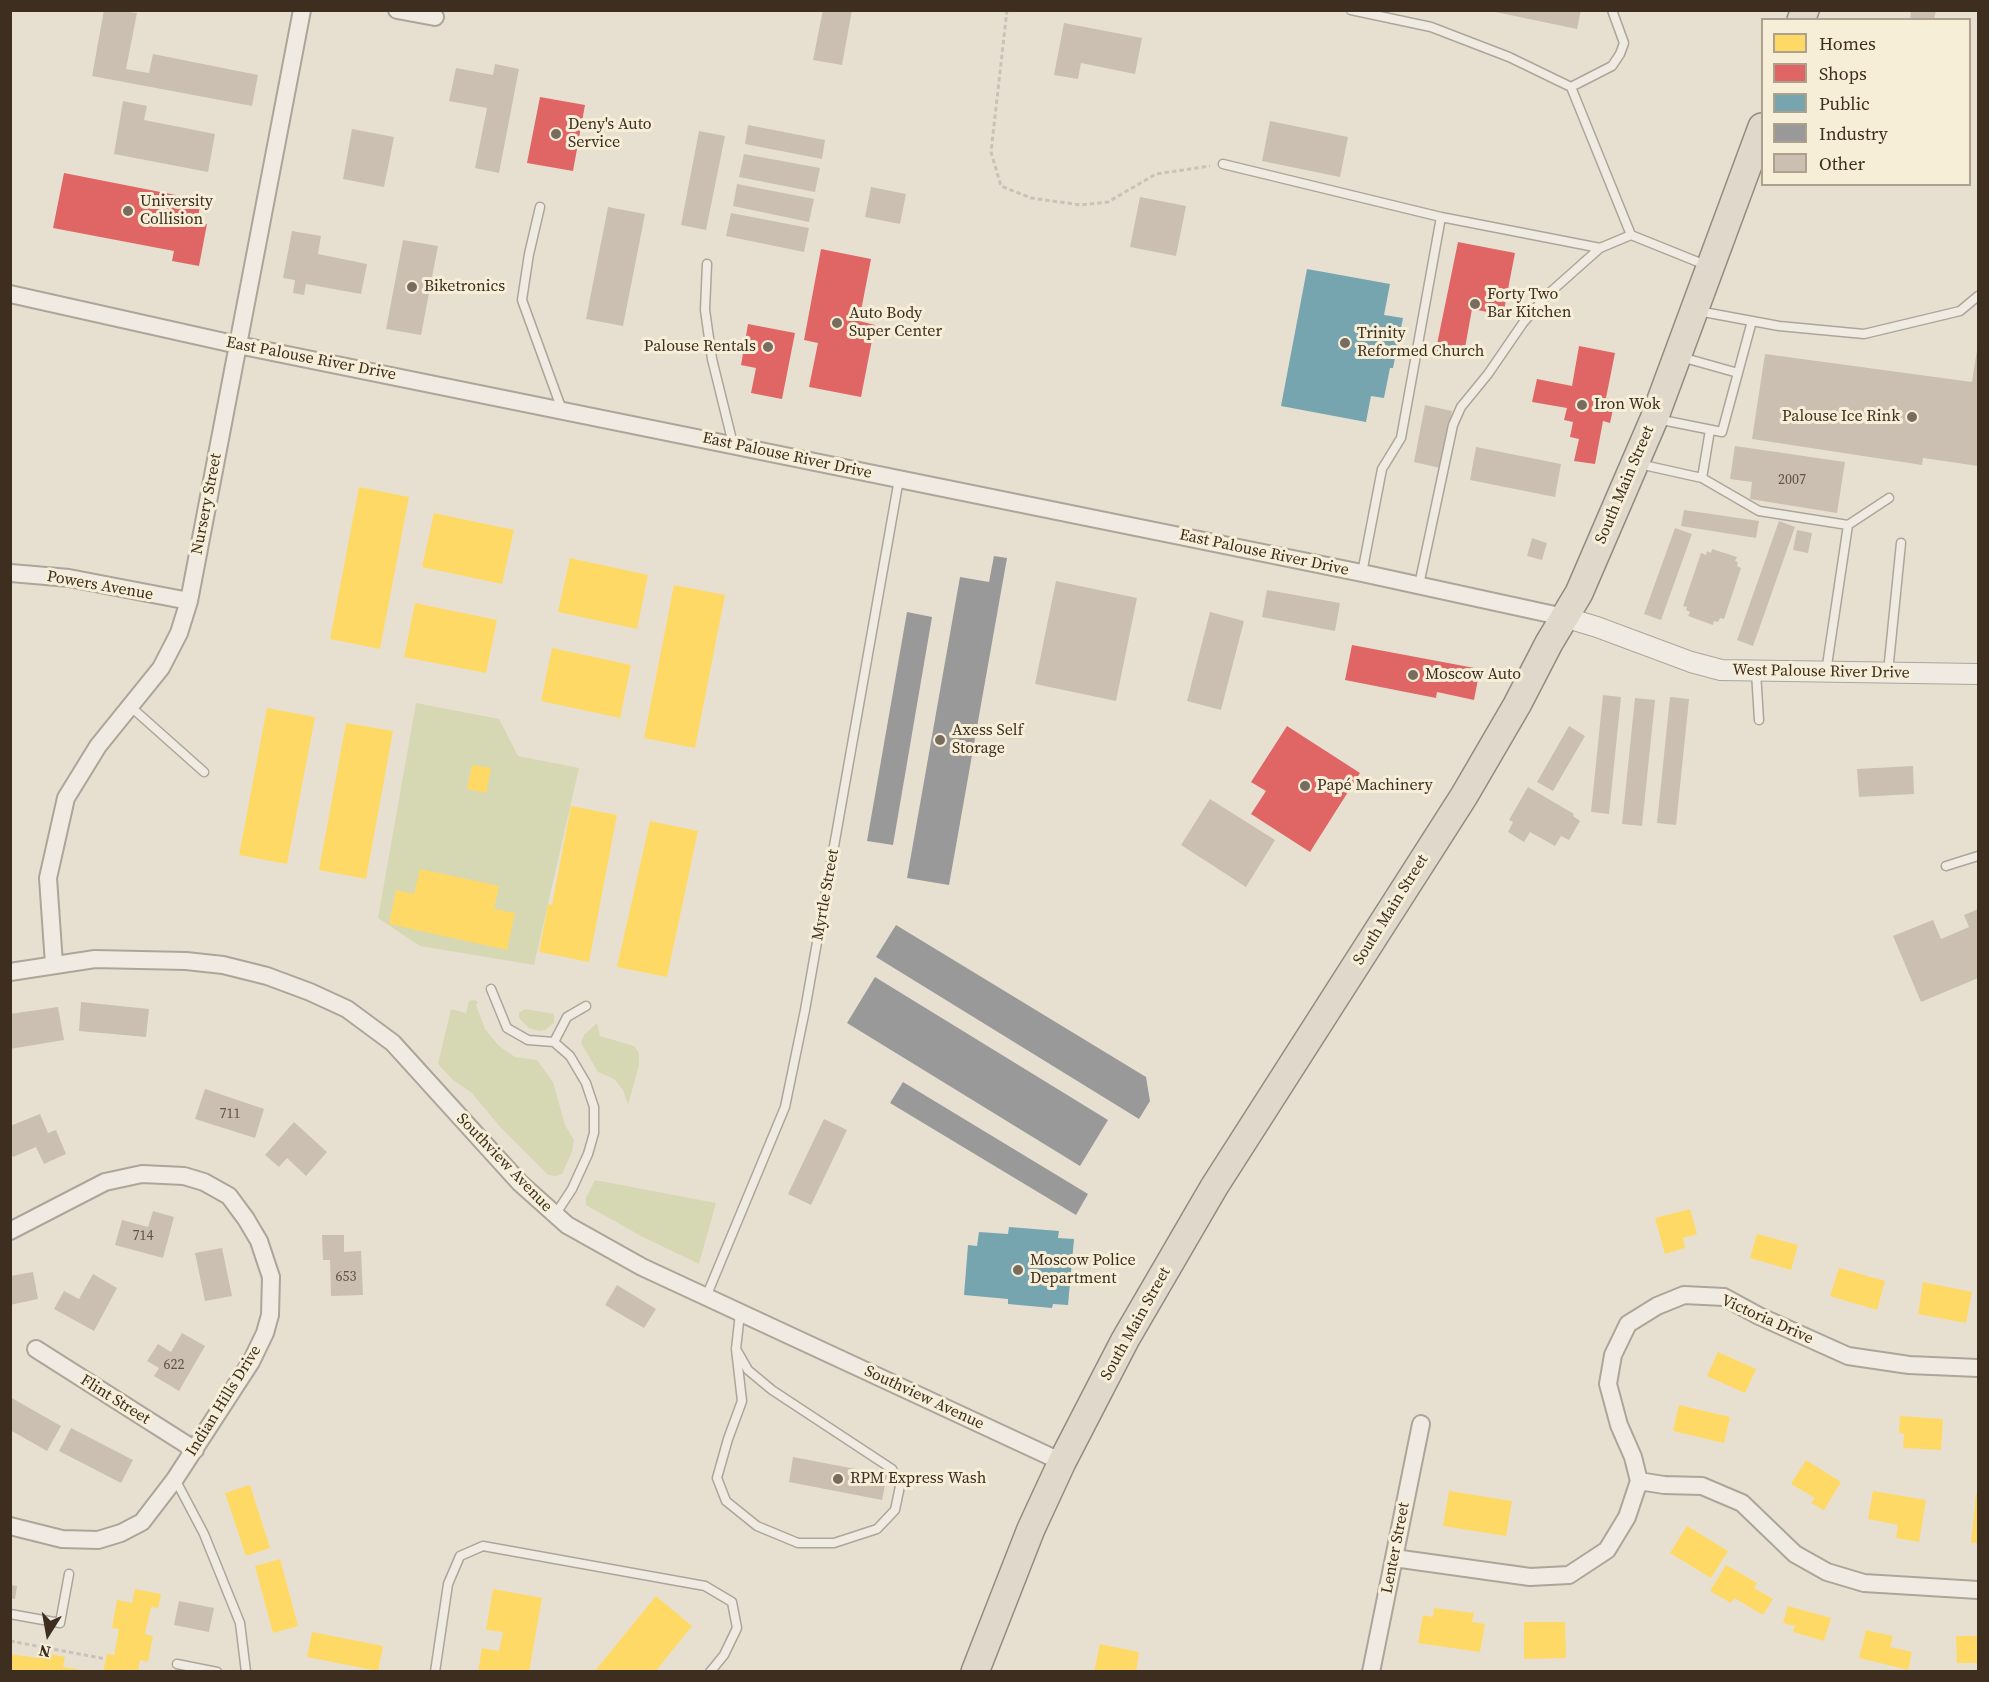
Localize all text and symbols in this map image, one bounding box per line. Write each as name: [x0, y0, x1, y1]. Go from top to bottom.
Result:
legend: [1761, 18, 1971, 186]
text: Homes: [1819, 31, 1876, 56]
text: Shops: [1819, 61, 1867, 86]
text: Public: [1819, 91, 1870, 116]
place label: Deny's Auto Service: [568, 115, 652, 153]
text: Industry: [1819, 121, 1888, 146]
marker: Deny's Auto Service: [549, 127, 563, 141]
text: Other: [1819, 151, 1865, 176]
place label: University Collision: [140, 192, 213, 230]
marker: University Collision: [121, 204, 135, 218]
place label: Biketronics: [424, 277, 505, 297]
marker: Biketronics: [405, 280, 419, 294]
place label: Forty Two Bar Kitchen: [1487, 285, 1571, 323]
marker: Forty Two Bar Kitchen: [1468, 297, 1482, 311]
place label: Auto Body Super Center: [849, 304, 942, 342]
marker: Auto Body Super Center: [830, 316, 844, 330]
place label: Trinity Reformed Church: [1357, 324, 1484, 362]
street label: East Palouse River Drive: [224, 333, 398, 385]
marker: Trinity Reformed Church: [1338, 336, 1352, 350]
place label: Palouse Rentals: [644, 337, 756, 357]
marker: Palouse Rentals: [761, 340, 775, 354]
place label: Iron Wok: [1594, 395, 1660, 415]
marker: Iron Wok: [1575, 398, 1589, 412]
place label: Palouse Ice Rink: [1782, 407, 1900, 427]
marker: Palouse Ice Rink: [1905, 410, 1919, 424]
street label: South Main Street: [1591, 423, 1659, 547]
street label: East Palouse River Drive: [701, 429, 873, 483]
street label: Nursery Street: [188, 452, 226, 556]
house number: 2007: [1778, 472, 1806, 488]
street label: East Palouse River Drive: [1178, 526, 1350, 580]
street label: Powers Avenue: [45, 567, 155, 605]
street label: West Palouse River Drive: [1732, 661, 1910, 683]
place label: Moscow Auto: [1425, 665, 1521, 685]
marker: Moscow Auto: [1406, 668, 1420, 682]
place label: Axess Self Storage: [952, 721, 1023, 759]
marker: Axess Self Storage: [933, 733, 947, 747]
place label: Papé Machinery: [1317, 776, 1433, 796]
marker: Papé Machinery: [1298, 779, 1312, 793]
street label: Myrtle Street: [809, 848, 843, 942]
street label: South Main Street: [1349, 851, 1433, 969]
house number: 711: [220, 1106, 240, 1122]
street label: Southview Avenue: [452, 1110, 556, 1216]
house number: 714: [133, 1228, 153, 1244]
place label: Moscow Police Department: [1030, 1251, 1136, 1289]
marker: Moscow Police Department: [1011, 1263, 1025, 1277]
street label: South Main Street: [1097, 1264, 1175, 1384]
house number: 653: [336, 1269, 356, 1285]
street label: Victoria Drive: [1718, 1291, 1816, 1349]
street label: Indian Hills Drive: [182, 1342, 266, 1460]
house number: 622: [164, 1357, 184, 1373]
street label: Southview Avenue: [861, 1362, 987, 1434]
street label: Flint Street: [77, 1371, 153, 1429]
place label: RPM Express Wash: [850, 1469, 986, 1489]
marker: RPM Express Wash: [831, 1472, 845, 1486]
street label: Lenter Street: [1378, 1501, 1414, 1595]
north arrow: [18, 1604, 78, 1664]
text: N: [37, 1640, 52, 1664]

